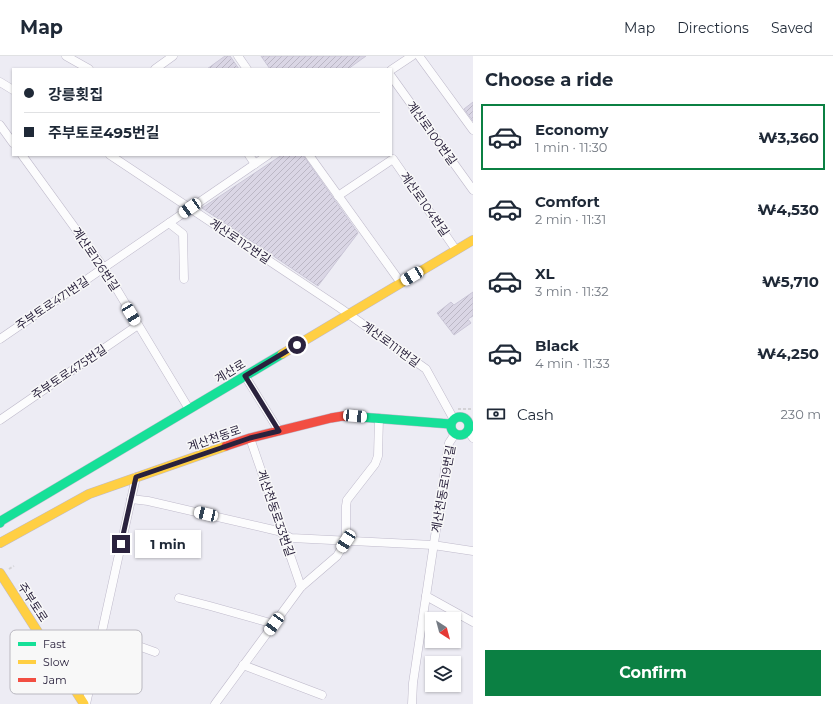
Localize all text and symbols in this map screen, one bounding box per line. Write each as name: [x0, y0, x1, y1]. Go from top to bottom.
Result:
text: Map: [20, 16, 63, 39]
text: Map: [624, 19, 655, 37]
text: Directions: [677, 19, 749, 37]
text: Saved: [771, 19, 813, 37]
text: Choose a ride: [485, 69, 613, 91]
text: 강릉횟집: [48, 85, 103, 104]
street label: 계산로100번길: [404, 98, 460, 168]
icon: car: [487, 119, 523, 155]
text: Economy: [535, 120, 608, 139]
text: 주부토로495번길: [48, 123, 160, 142]
text: ₩3,360: [759, 128, 819, 147]
text: 1 min · 11:30: [535, 139, 607, 155]
street label: 계산로104번길: [397, 169, 453, 239]
icon: car: [487, 191, 523, 227]
text: Comfort: [535, 192, 600, 211]
car: [177, 196, 203, 220]
text: ₩4,530: [758, 200, 819, 219]
text: 2 min · 11:31: [535, 211, 606, 227]
street label: 계산로112번길: [207, 215, 273, 267]
street label: 계산로126번길: [69, 224, 123, 294]
icon: car: [487, 263, 523, 299]
text: XL: [535, 264, 554, 283]
car: [399, 265, 425, 287]
text: ₩5,710: [762, 272, 819, 291]
street label: 주부토로471번길: [13, 273, 91, 333]
text: 3 min · 11:32: [535, 283, 609, 299]
car: [120, 301, 142, 327]
street label: 계산로111번길: [359, 318, 423, 370]
icon: car: [487, 335, 523, 371]
route start: [288, 336, 306, 354]
text: Black: [535, 336, 579, 355]
street label: 주부토로475번길: [29, 341, 109, 403]
text: ₩4,250: [758, 344, 819, 363]
text: 4 min · 11:33: [535, 355, 610, 371]
street label: 계산로: [212, 356, 248, 386]
icon: cash: [485, 403, 507, 425]
text: Cash: [517, 405, 554, 424]
text: 230 m: [780, 406, 821, 422]
car: [343, 409, 367, 423]
street label: 계산천동로: [185, 422, 243, 454]
street label: 계산천동로19번길: [428, 444, 458, 534]
street label: 계산천동로33번길: [254, 468, 298, 558]
car: [193, 505, 219, 523]
car: [334, 528, 358, 554]
callout: 1 min: [135, 530, 201, 558]
route end: [112, 535, 130, 553]
text: 1 min: [150, 536, 186, 552]
street label: 주부토로: [15, 579, 51, 625]
car: [262, 611, 286, 637]
north arrow: [425, 612, 461, 648]
map controls: [425, 612, 461, 692]
legend: [10, 630, 142, 694]
text: Fast: [43, 637, 67, 651]
button: Confirm: [485, 650, 821, 696]
text: Slow: [43, 655, 69, 669]
button: layers: [425, 656, 461, 692]
text: Jam: [42, 673, 67, 687]

